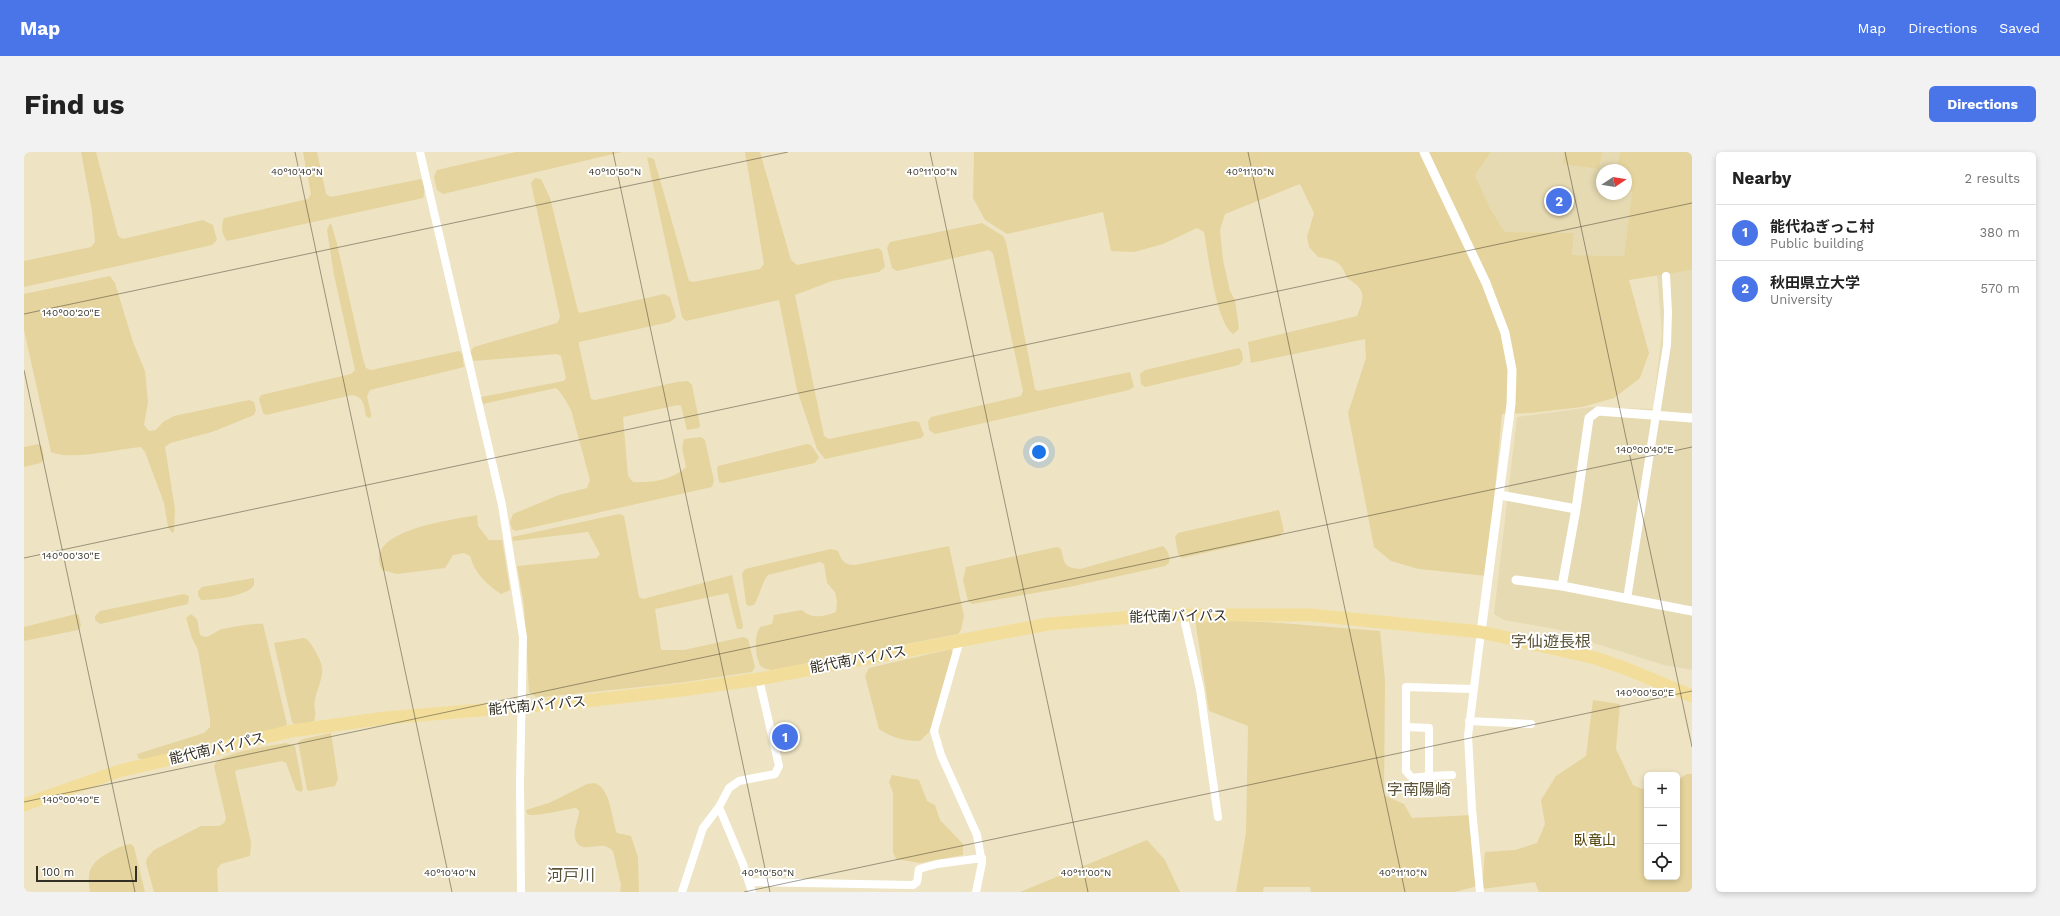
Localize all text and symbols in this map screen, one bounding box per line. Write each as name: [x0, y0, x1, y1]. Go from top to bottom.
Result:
text: Map: [20, 17, 60, 40]
text: Map: [1858, 20, 1886, 36]
text: Directions: [1908, 20, 1977, 36]
text: Saved: [1999, 20, 2040, 36]
button: Directions: [1929, 86, 2036, 122]
text: Find us: [24, 88, 124, 121]
north arrow: [1596, 164, 1632, 200]
text: 40°10'40"N: [271, 166, 323, 177]
text: 40°10'50"N: [589, 166, 641, 177]
text: 40°11'00"N: [907, 166, 957, 177]
text: 40°11'10"N: [1226, 166, 1274, 177]
text: Nearby: [1732, 168, 1791, 188]
text: 2 results: [1965, 171, 2020, 186]
pin: 2: [1546, 186, 1572, 216]
text: 能代ねぎっこ村: [1770, 218, 1874, 236]
text: 1: [1742, 225, 1748, 240]
text: 380 m: [1980, 225, 2020, 240]
text: Public building: [1770, 236, 1863, 251]
text: 秋田県立大学: [1770, 274, 1860, 292]
text: 2: [1741, 281, 1749, 296]
text: 570 m: [1980, 281, 2020, 296]
text: University: [1770, 292, 1832, 307]
text: 140°00'20"E: [42, 307, 100, 318]
your location: [1029, 442, 1049, 462]
text: 140°00'40"E: [1616, 444, 1674, 455]
text: 140°00'30"E: [42, 550, 100, 561]
street label: 能代南バイパス: [1129, 607, 1227, 625]
district label: 字仙遊長根: [1511, 632, 1591, 651]
street label: 能代南バイパス: [808, 643, 908, 675]
text: 140°00'50"E: [1616, 687, 1674, 698]
street label: 能代南バイパス: [488, 693, 586, 717]
pin: 1: [772, 722, 798, 752]
street label: 能代南バイパス: [168, 729, 266, 767]
map controls: [1644, 772, 1680, 880]
button: +: [1644, 772, 1680, 808]
district label: 字南陽崎: [1387, 780, 1451, 799]
text: 140°00'40"E: [42, 794, 100, 805]
button: −: [1644, 808, 1680, 844]
park label: 臥竜山: [1574, 832, 1616, 848]
button: locate: [1644, 844, 1680, 880]
scale bar: [36, 864, 137, 883]
text: 100 m: [42, 866, 74, 879]
district label: 河戸川: [547, 866, 595, 885]
text: 40°10'40"N: [424, 867, 476, 878]
text: 40°10'50"N: [742, 867, 794, 878]
text: 40°11'00"N: [1061, 867, 1111, 878]
text: 40°11'10"N: [1379, 867, 1427, 878]

